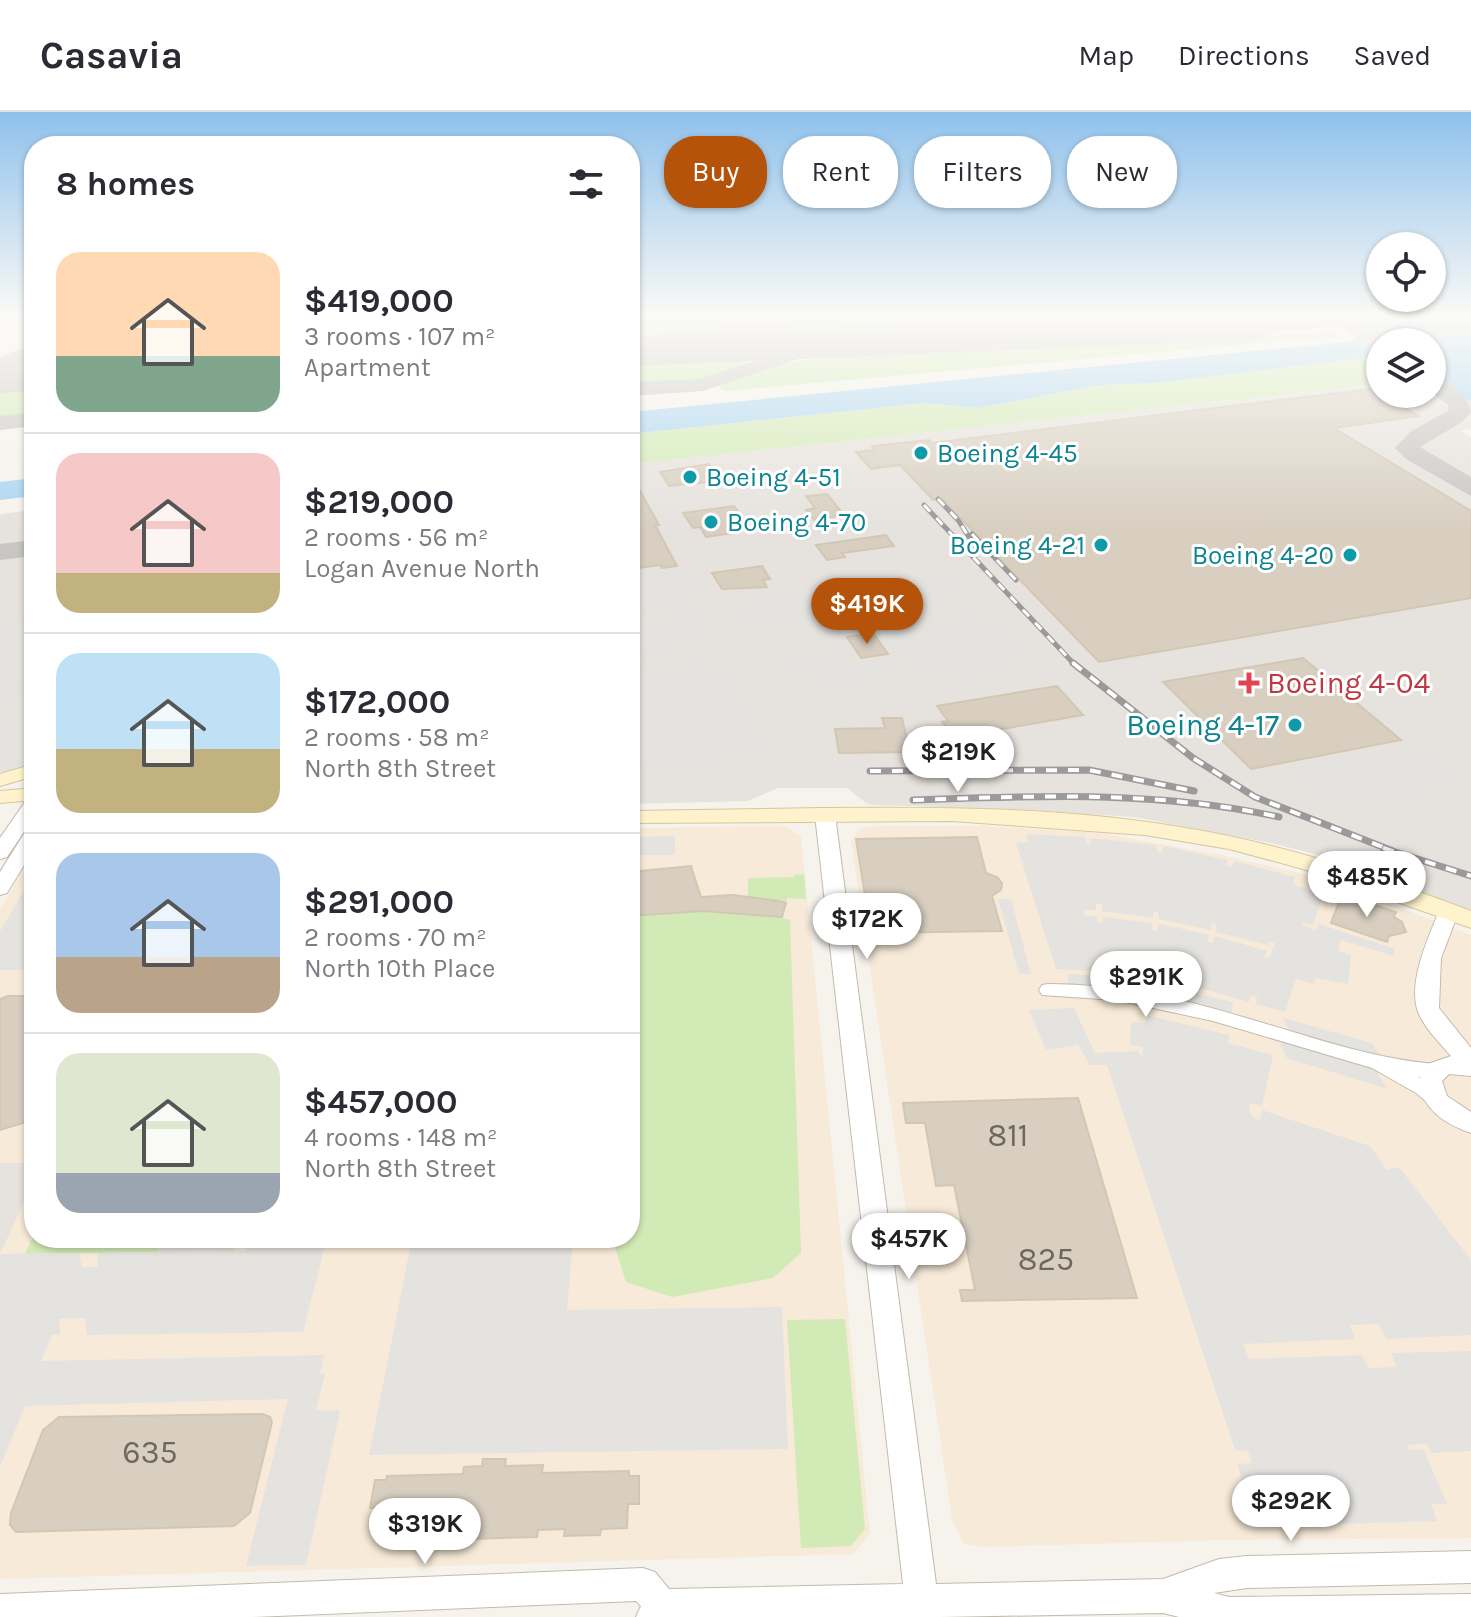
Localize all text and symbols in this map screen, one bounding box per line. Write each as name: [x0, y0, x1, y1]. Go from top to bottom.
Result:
text: Casavia: [40, 33, 183, 78]
text: Map: [1079, 39, 1134, 72]
text: Directions: [1178, 39, 1310, 72]
text: Saved: [1354, 39, 1431, 72]
chip: Buy: [664, 136, 767, 208]
chip: Rent: [783, 136, 898, 208]
chip: Filters: [914, 136, 1051, 208]
chip: New: [1067, 136, 1177, 208]
icon: filters: [564, 162, 608, 206]
text: 8 homes: [56, 164, 195, 204]
map controls: [1366, 232, 1446, 408]
button: locate: [1366, 232, 1446, 312]
text: $419,000: [304, 281, 454, 321]
icon: home: [120, 284, 216, 380]
text: 3 rooms · 107 m²: [304, 321, 495, 352]
button: layers: [1366, 328, 1446, 408]
text: Apartment: [304, 352, 431, 383]
place label: Boeing 4-45: [937, 438, 1078, 469]
marker: Boeing 4-45: [912, 444, 930, 462]
place label: Boeing 4-51: [706, 462, 841, 493]
marker: Boeing 4-51: [681, 468, 699, 486]
text: $219,000: [304, 482, 454, 522]
icon: home: [120, 485, 216, 581]
place label: Boeing 4-70: [727, 507, 866, 538]
marker: Boeing 4-70: [702, 513, 720, 531]
text: 2 rooms · 56 m²: [304, 522, 489, 553]
place label: Boeing 4-21: [950, 530, 1085, 561]
marker: Boeing 4-21: [1092, 536, 1110, 554]
place label: Boeing 4-20: [1192, 540, 1334, 571]
marker: Boeing 4-20: [1341, 546, 1359, 564]
text: Logan Avenue North: [304, 553, 540, 584]
pin: $419K: [811, 578, 923, 646]
text: $419K: [829, 588, 905, 619]
place label: Boeing 4-04: [1267, 665, 1431, 701]
marker: Boeing 4-04: [1238, 672, 1260, 694]
text: $172,000: [304, 682, 450, 722]
icon: home: [120, 685, 216, 781]
place label: Boeing 4-17: [1126, 707, 1279, 743]
marker: Boeing 4-17: [1286, 716, 1304, 734]
text: 2 rooms · 58 m²: [304, 722, 490, 753]
pin: $219K: [902, 726, 1014, 794]
text: $219K: [920, 736, 996, 767]
text: North 8th Street: [304, 753, 496, 784]
pin: $485K: [1311, 851, 1423, 919]
text: $485K: [1326, 861, 1408, 892]
text: $291,000: [304, 882, 454, 922]
icon: home: [120, 885, 216, 981]
pin: $172K: [811, 893, 923, 961]
text: $172K: [831, 903, 903, 934]
text: 2 rooms · 70 m²: [304, 922, 487, 953]
pin: $291K: [1090, 951, 1202, 1019]
text: North 10th Place: [304, 953, 495, 984]
text: $291K: [1108, 961, 1184, 992]
text: $457,000: [304, 1082, 457, 1122]
icon: home: [120, 1085, 216, 1181]
house number: 811: [988, 1117, 1028, 1154]
text: 4 rooms · 148 m²: [304, 1122, 498, 1153]
text: North 8th Street: [304, 1153, 496, 1184]
pin: $457K: [853, 1213, 965, 1281]
text: $457K: [870, 1223, 948, 1254]
house number: 825: [1018, 1241, 1074, 1278]
house number: 635: [122, 1434, 178, 1471]
pin: $292K: [1235, 1475, 1347, 1543]
text: $292K: [1250, 1485, 1332, 1516]
pin: $319K: [369, 1498, 481, 1566]
text: $319K: [387, 1508, 463, 1539]

